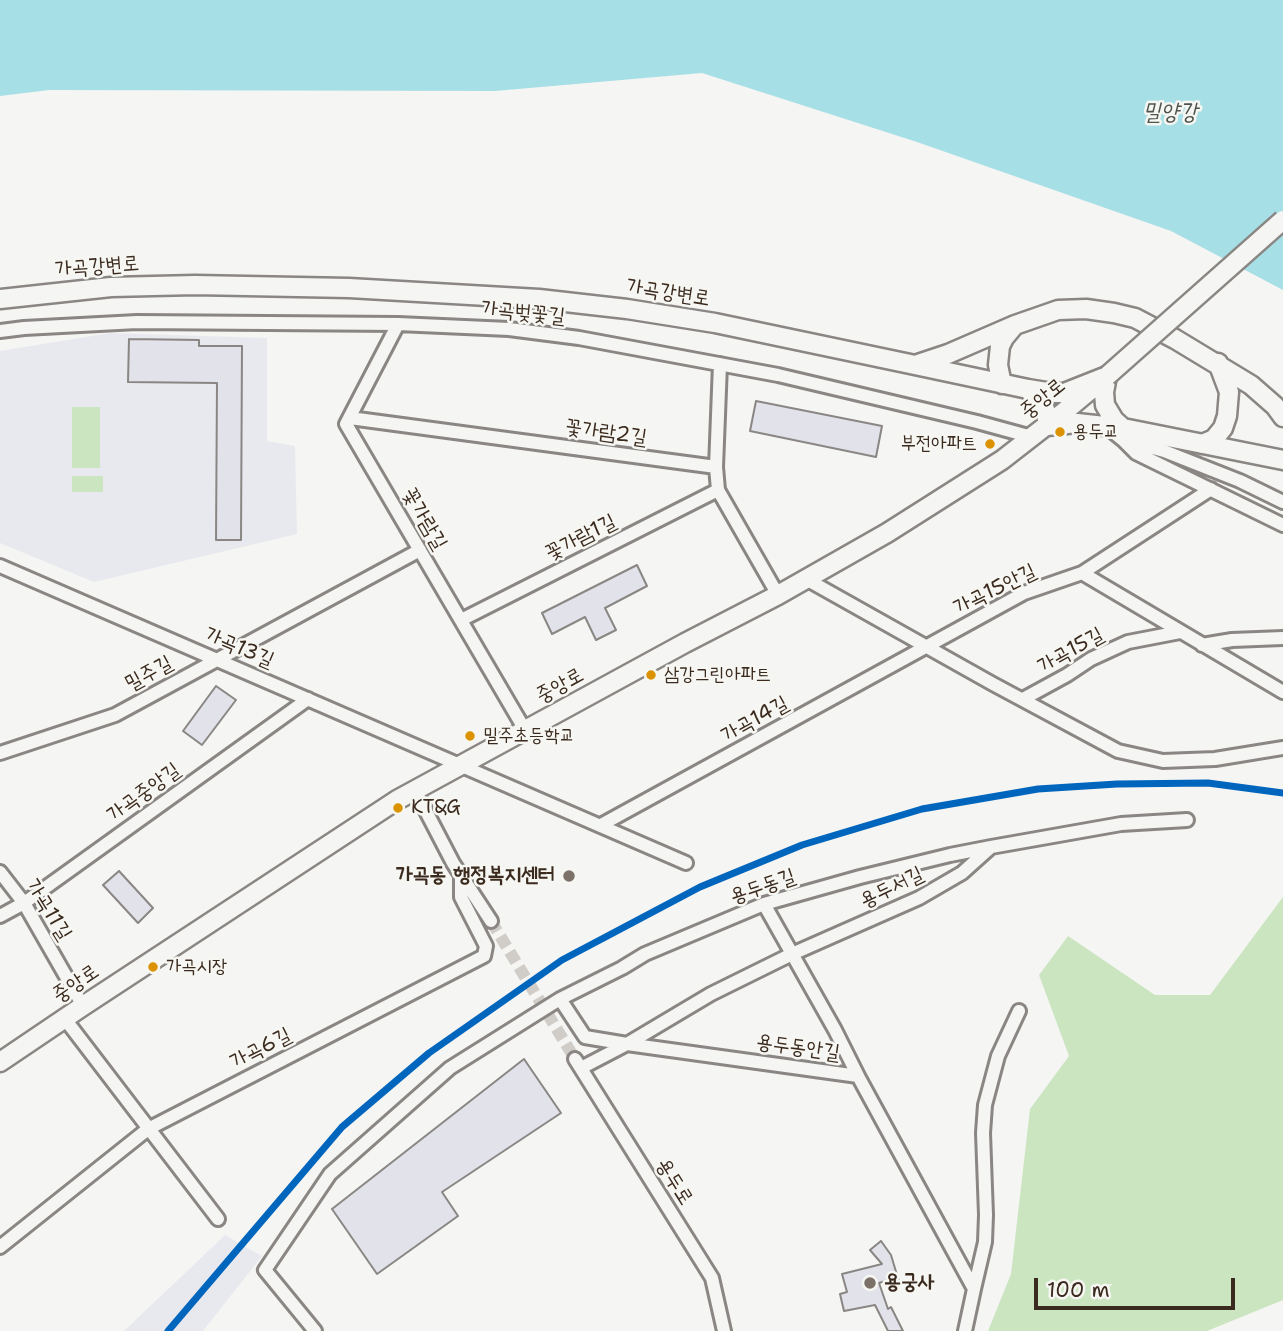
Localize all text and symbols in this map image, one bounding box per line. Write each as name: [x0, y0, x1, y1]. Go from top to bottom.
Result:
water label: 밀양강: [1142, 99, 1198, 127]
street label: 가곡강변로: [54, 251, 140, 283]
street label: 가곡강변로: [624, 274, 712, 312]
street label: 가곡벚꽃길: [480, 296, 566, 330]
street label: 중앙로: [1015, 373, 1071, 425]
street label: 꽃가람2길: [563, 415, 649, 451]
place label: 용두교: [1073, 421, 1119, 443]
marker: 용두교: [1053, 425, 1067, 439]
place label: 부전아파트: [901, 433, 977, 455]
marker: 부전아파트: [983, 437, 997, 451]
street label: 꽃가람길: [396, 483, 452, 555]
street label: 꽃가람1길: [541, 509, 621, 567]
street label: 가곡15안길: [950, 559, 1040, 621]
street label: 가곡13길: [200, 622, 278, 674]
street label: 가곡15길: [1033, 623, 1109, 679]
street label: 밀주길: [121, 651, 177, 697]
street label: 중앙로: [532, 663, 588, 709]
place label: 삼강그린아파트: [664, 664, 771, 686]
marker: 삼강그린아파트: [644, 668, 658, 682]
street label: 가곡14길: [717, 691, 793, 749]
place label: 밀주초등학교: [483, 725, 575, 747]
marker: 밀주초등학교: [463, 729, 477, 743]
street label: 가곡중앙길: [102, 758, 186, 828]
place label: KT&G: [411, 797, 461, 819]
marker: KT&G: [391, 801, 405, 815]
street label: 용두서길: [856, 862, 928, 914]
place label: 가곡동 행정복지센터: [396, 863, 555, 889]
street label: 용두동길: [727, 864, 799, 910]
marker: 가곡동 행정복지센터: [561, 868, 577, 884]
street label: 가곡11길: [19, 875, 77, 945]
place label: 가곡시장: [166, 956, 227, 978]
street label: 중앙로: [48, 959, 104, 1009]
marker: 가곡시장: [146, 960, 160, 974]
street label: 가곡6길: [226, 1023, 296, 1075]
street label: 용두동안길: [754, 1030, 842, 1066]
street label: 용두로: [650, 1154, 698, 1210]
scale bar: [1038, 1264, 1239, 1308]
place label: 용궁사: [884, 1270, 935, 1296]
marker: 용궁사: [862, 1275, 878, 1291]
text: 100 m: [1047, 1276, 1110, 1304]

